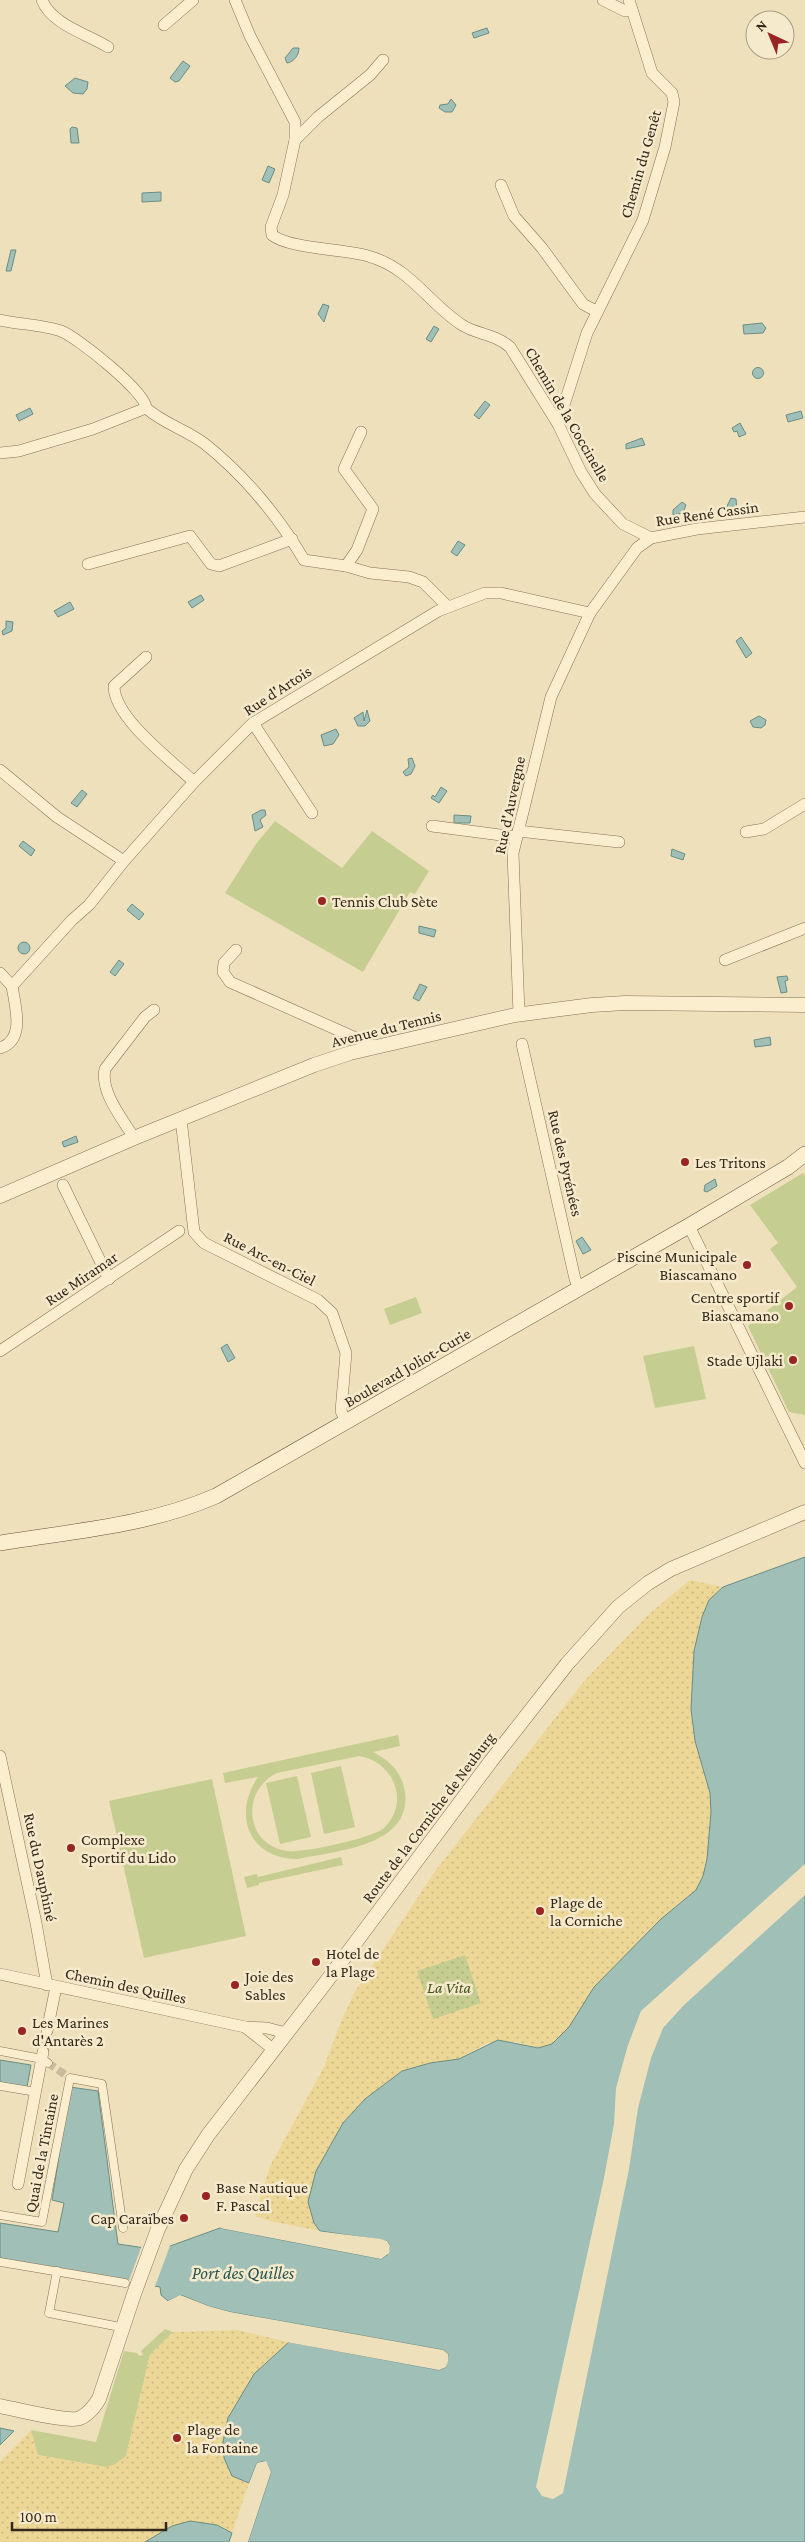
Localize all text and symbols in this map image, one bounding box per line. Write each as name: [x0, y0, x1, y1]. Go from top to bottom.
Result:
north arrow: [745, 10, 795, 60]
text: N: [752, 16, 770, 35]
street label: Chemin du Genêt: [617, 107, 664, 220]
street label: Chemin de la Coccinelle: [522, 344, 613, 485]
street label: Rue René Cassin: [655, 498, 760, 529]
street label: Rue d'Artois: [240, 662, 314, 719]
street label: Rue d'Auvergne: [491, 755, 529, 856]
place label: Tennis Club Sète: [332, 893, 438, 910]
marker: Tennis Club Sète: [316, 895, 328, 907]
street label: Avenue du Tennis: [329, 1007, 443, 1050]
street label: Rue des Pyrénées: [544, 1108, 586, 1218]
place label: Les Tritons: [695, 1154, 766, 1171]
marker: Les Tritons: [679, 1156, 691, 1168]
street label: Rue Arc-en-Ciel: [221, 1228, 319, 1289]
street label: Rue Miramar: [42, 1248, 121, 1309]
place label: Piscine Municipale Biascamano: [617, 1248, 737, 1283]
marker: Piscine Municipale Biascamano: [741, 1259, 753, 1271]
place label: Centre sportif Biascamano: [691, 1289, 780, 1324]
marker: Centre sportif Biascamano: [783, 1300, 795, 1312]
street label: Boulevard Joliot-Curie: [341, 1324, 474, 1411]
place label: Stade Ujlaki: [707, 1352, 783, 1370]
marker: Stade Ujlaki: [787, 1354, 799, 1366]
street label: Route de la Corniche de Neuburg: [359, 1729, 499, 1906]
street label: Rue du Dauphiné: [20, 1811, 60, 1923]
place label: Complexe Sportif du Lido: [81, 1831, 176, 1867]
marker: Complexe Sportif du Lido: [65, 1842, 77, 1854]
place label: Plage de la Corniche: [550, 1894, 623, 1929]
marker: Plage de la Corniche: [534, 1905, 546, 1917]
place label: Hotel de la Plage: [326, 1945, 379, 1981]
marker: Hotel de la Plage: [310, 1956, 322, 1968]
street label: Chemin des Quilles: [64, 1964, 188, 2007]
place label: Joie des Sables: [243, 1968, 294, 2003]
marker: Joie des Sables: [229, 1979, 241, 1991]
park label: La Vita: [427, 1979, 471, 1996]
place label: Les Marines d'Antarès 2: [32, 2014, 109, 2049]
marker: Les Marines d'Antarès 2: [16, 2025, 28, 2037]
street label: Quai de la Tintaine: [22, 2092, 61, 2214]
place label: Base Nautique F. Pascal: [216, 2179, 308, 2214]
marker: Base Nautique F. Pascal: [200, 2190, 212, 2202]
place label: Cap Caraïbes: [91, 2210, 174, 2228]
marker: Cap Caraïbes: [178, 2212, 190, 2224]
water label: Port des Quilles: [192, 2263, 295, 2283]
place label: Plage de la Fontaine: [187, 2421, 258, 2456]
marker: Plage de la Fontaine: [171, 2432, 183, 2444]
scale bar: [12, 2500, 166, 2532]
text: 100 m: [20, 2509, 57, 2525]

